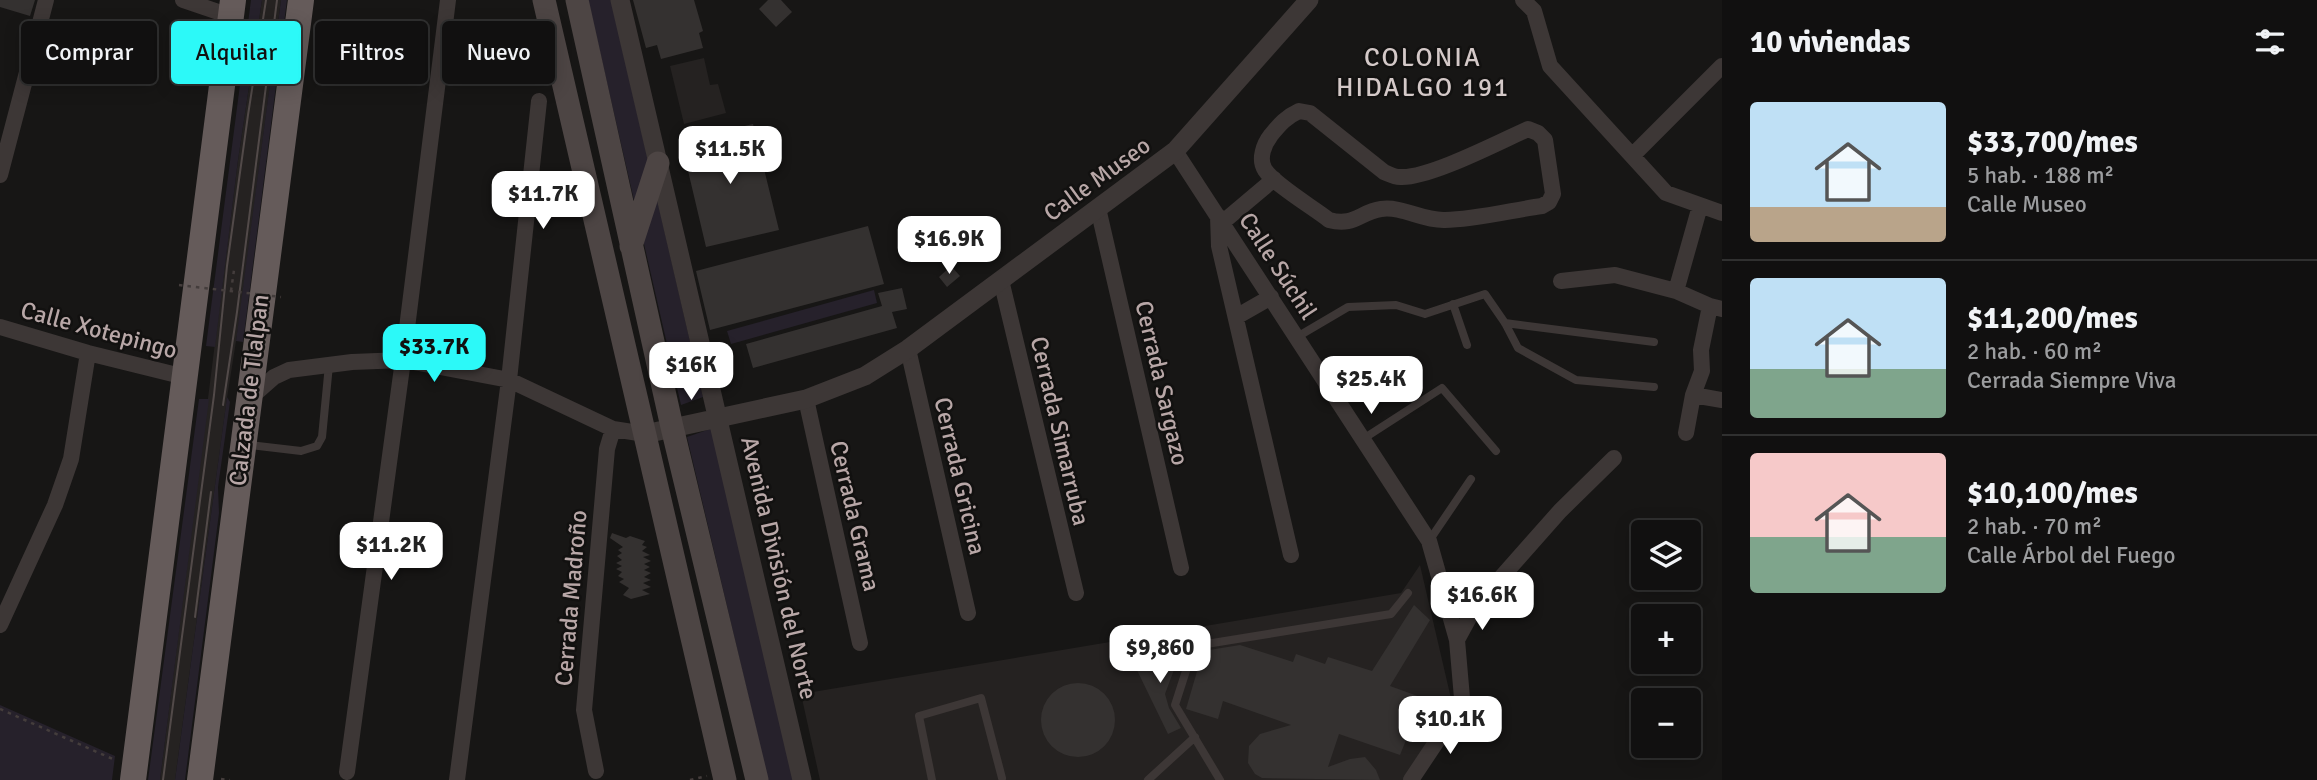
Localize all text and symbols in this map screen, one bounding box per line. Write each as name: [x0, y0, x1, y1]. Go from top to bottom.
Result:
chip: Comprar: [21, 21, 157, 84]
chip: Alquilar: [171, 21, 301, 84]
chip: Filtros: [315, 21, 428, 84]
chip: Nuevo: [442, 21, 555, 84]
icon: filters: [2251, 23, 2289, 61]
text: 10 viviendas: [1750, 24, 1910, 61]
district label: COLONIA HIDALGO 191: [1336, 42, 1510, 104]
text: $33,700/mes: [1967, 124, 2138, 161]
pin: $11.5K: [673, 127, 787, 186]
street label: Calle Museo: [1038, 130, 1156, 228]
icon: home: [1806, 130, 1890, 214]
text: $11.5K: [695, 134, 765, 163]
text: 5 hab. · 188 m²: [1967, 161, 2114, 190]
pin: $11.7K: [486, 172, 600, 231]
text: $11.7K: [508, 179, 578, 208]
text: Calle Museo: [1967, 190, 2087, 219]
street label: Calle Súchil: [1232, 207, 1324, 325]
pin: $16.9K: [892, 216, 1006, 276]
text: $16.9K: [914, 224, 984, 253]
street label: Calzada de Tlalpan: [222, 292, 276, 488]
street label: Calle Xotepingo: [17, 295, 181, 365]
street label: Cerrada Sargazo: [1129, 298, 1195, 468]
text: $11,200/mes: [1967, 300, 2138, 337]
icon: home: [1806, 306, 1890, 390]
pin: $33.7K: [377, 324, 491, 384]
text: $33.7K: [399, 332, 469, 361]
street label: Cerrada Simarruba: [1024, 334, 1096, 528]
text: 2 hab. · 60 m²: [1967, 337, 2102, 366]
pin: $16K: [650, 342, 732, 402]
text: $16K: [665, 350, 717, 379]
pin: $25.4K: [1314, 356, 1428, 416]
text: $25.4K: [1336, 364, 1406, 393]
text: Cerrada Siempre Viva: [1967, 366, 2176, 395]
street label: Cerrada Gricina: [927, 394, 993, 558]
street label: Avenida División del Norte: [734, 434, 824, 702]
street label: Cerrada Grama: [823, 438, 887, 594]
text: $10,100/mes: [1967, 475, 2138, 512]
icon: home: [1806, 481, 1890, 565]
street label: Cerrada Madroño: [548, 509, 594, 687]
text: 2 hab. · 70 m²: [1967, 512, 2102, 541]
map controls: [1631, 520, 1701, 758]
button: layers: [1631, 520, 1701, 590]
pin: $11.2K: [334, 522, 448, 582]
text: $11.2K: [356, 530, 426, 559]
text: Calle Árbol del Fuego: [1967, 541, 2175, 570]
pin: $16.6K: [1425, 572, 1539, 632]
text: $16.6K: [1447, 580, 1517, 609]
button: +: [1631, 604, 1701, 674]
pin: $9,860: [1103, 626, 1217, 685]
text: $9,860: [1126, 633, 1194, 662]
button: −: [1631, 688, 1701, 758]
pin: $10.1K: [1393, 696, 1507, 756]
text: $10.1K: [1415, 704, 1485, 733]

